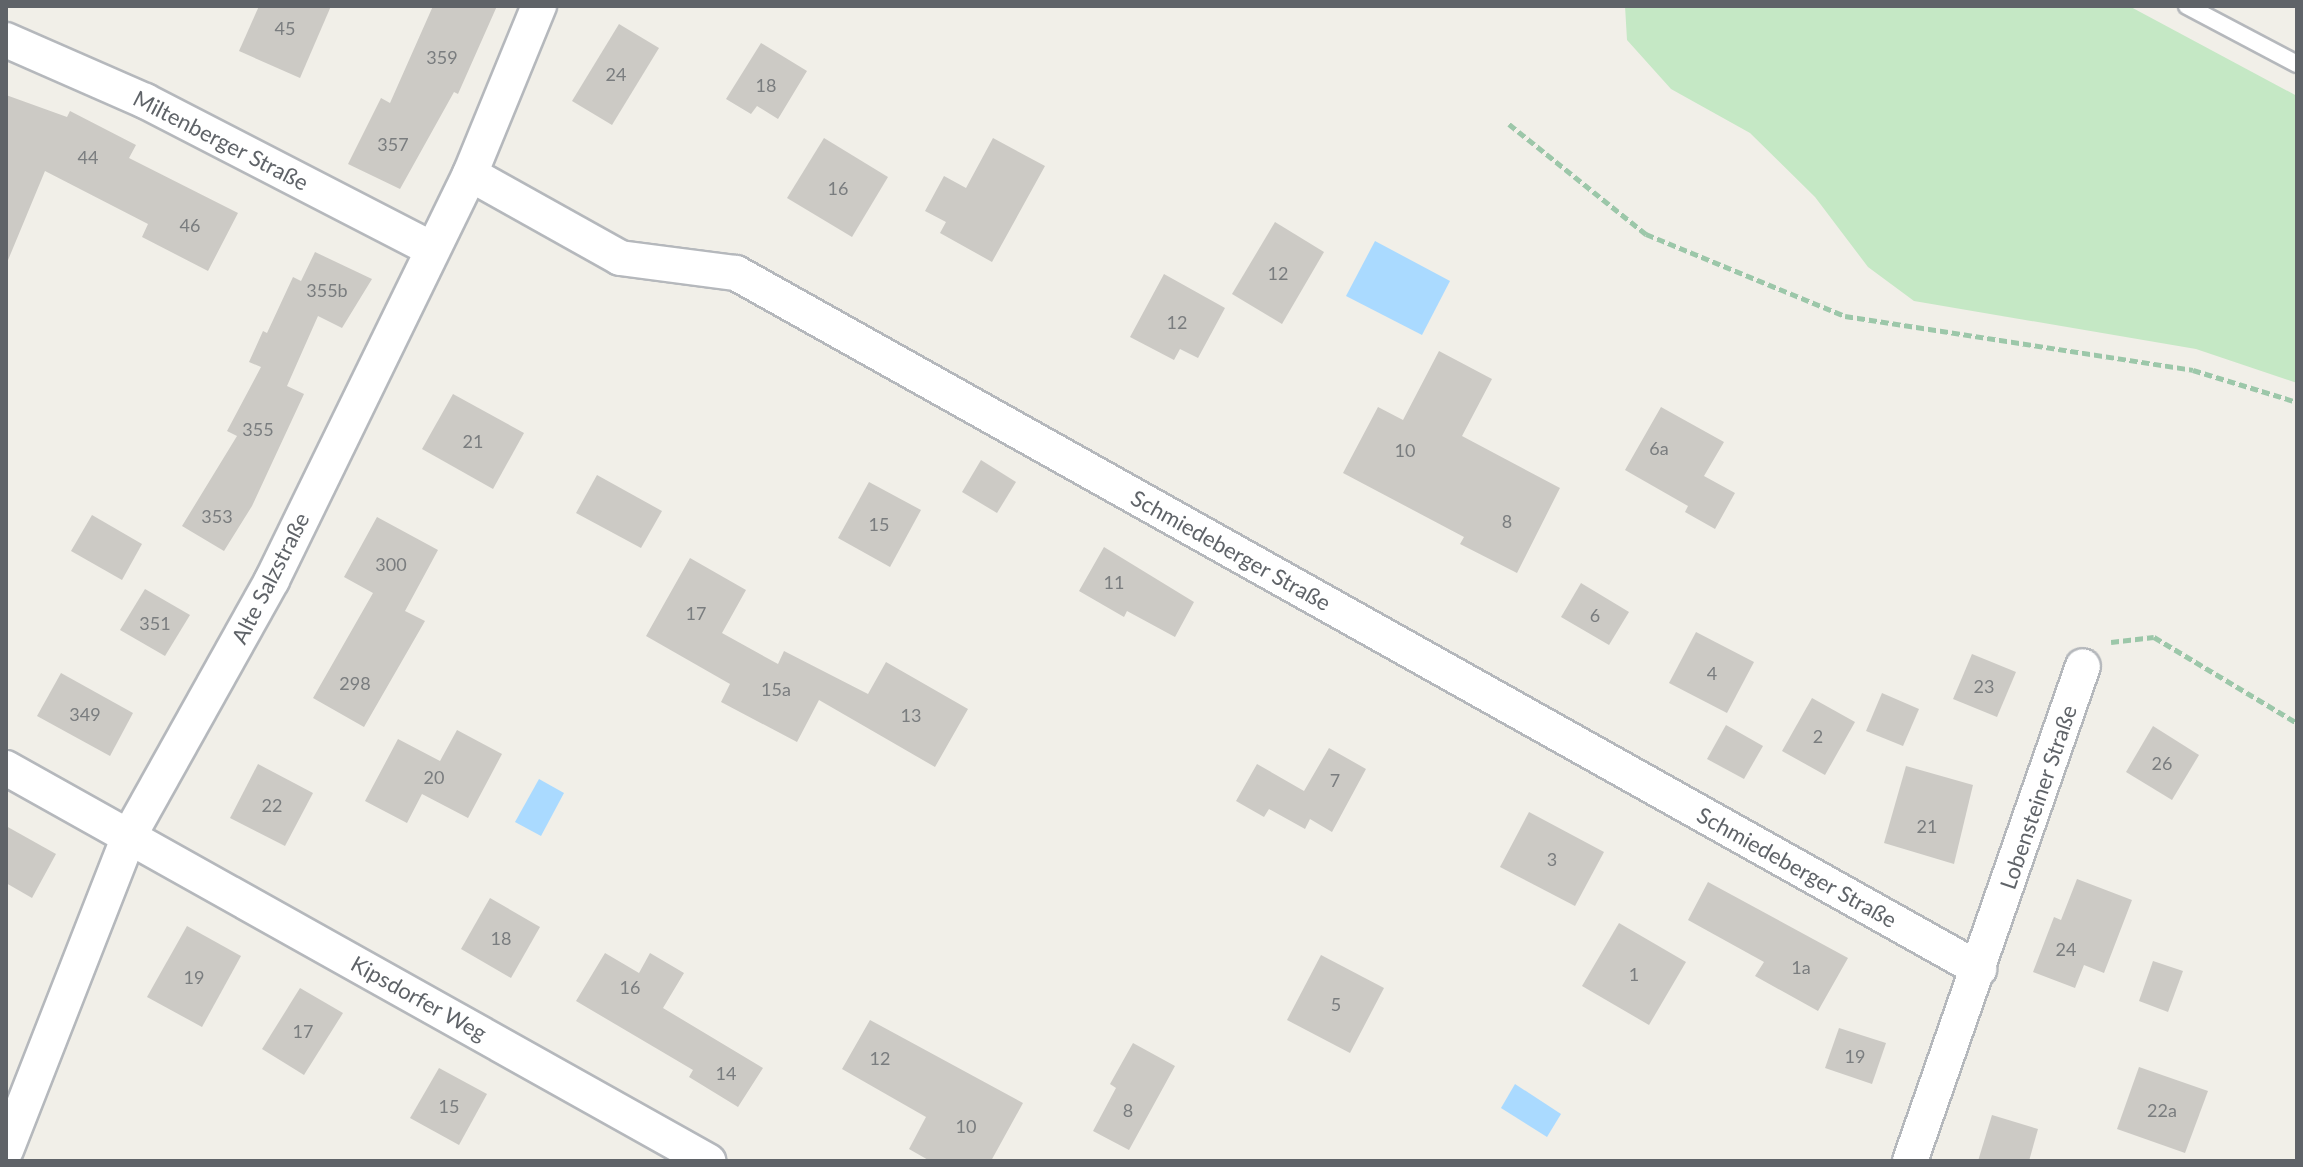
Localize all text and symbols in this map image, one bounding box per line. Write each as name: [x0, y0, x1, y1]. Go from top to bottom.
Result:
house number: 45: [275, 17, 295, 39]
house number: 359: [426, 46, 458, 68]
house number: 24: [606, 63, 626, 85]
house number: 18: [756, 74, 776, 96]
street label: Miltenberger Straße: [129, 84, 313, 196]
house number: 357: [377, 133, 409, 155]
house number: 44: [78, 146, 98, 168]
house number: 16: [828, 177, 848, 199]
house number: 46: [180, 214, 200, 236]
house number: 12: [1268, 262, 1288, 284]
house number: 355b: [306, 279, 348, 301]
house number: 12: [1167, 311, 1187, 333]
house number: 355: [242, 418, 274, 440]
house number: 21: [463, 430, 483, 452]
house number: 6a: [1649, 437, 1669, 459]
house number: 10: [1395, 439, 1415, 461]
street label: Schmiedeberger Straße: [1127, 484, 1335, 616]
house number: 353: [201, 505, 233, 527]
street label: Alte Salzstraße: [226, 508, 314, 648]
house number: 8: [1502, 510, 1512, 532]
house number: 15: [869, 513, 889, 535]
house number: 300: [375, 553, 407, 575]
house number: 11: [1104, 571, 1124, 593]
house number: 17: [686, 602, 706, 624]
house number: 6: [1590, 604, 1600, 626]
house number: 351: [139, 612, 171, 634]
house number: 4: [1707, 662, 1717, 684]
house number: 298: [339, 672, 371, 694]
house number: 23: [1974, 675, 1994, 697]
house number: 15a: [761, 678, 791, 700]
street label: Lobensteiner Straße: [1994, 701, 2082, 893]
house number: 349: [69, 703, 101, 725]
house number: 13: [901, 704, 921, 726]
house number: 2: [1813, 725, 1823, 747]
house number: 26: [2152, 752, 2172, 774]
house number: 20: [424, 766, 444, 788]
house number: 7: [1330, 769, 1340, 791]
house number: 22: [262, 794, 282, 816]
street label: Schmiedeberger Straße: [1693, 801, 1901, 933]
house number: 21: [1917, 815, 1937, 837]
house number: 3: [1547, 848, 1557, 870]
house number: 18: [491, 927, 511, 949]
house number: 24: [2056, 938, 2076, 960]
street label: Kipsdorfer Weg: [346, 950, 492, 1046]
house number: 1a: [1791, 956, 1811, 978]
house number: 1: [1629, 963, 1639, 985]
house number: 19: [184, 966, 204, 988]
house number: 16: [620, 976, 640, 998]
house number: 5: [1331, 993, 1341, 1015]
house number: 17: [293, 1020, 313, 1042]
house number: 19: [1845, 1045, 1865, 1067]
house number: 12: [870, 1047, 890, 1069]
house number: 14: [716, 1062, 736, 1084]
house number: 15: [439, 1095, 459, 1117]
house number: 8: [1123, 1099, 1133, 1121]
house number: 22a: [2147, 1099, 2177, 1121]
house number: 10: [956, 1115, 976, 1137]

